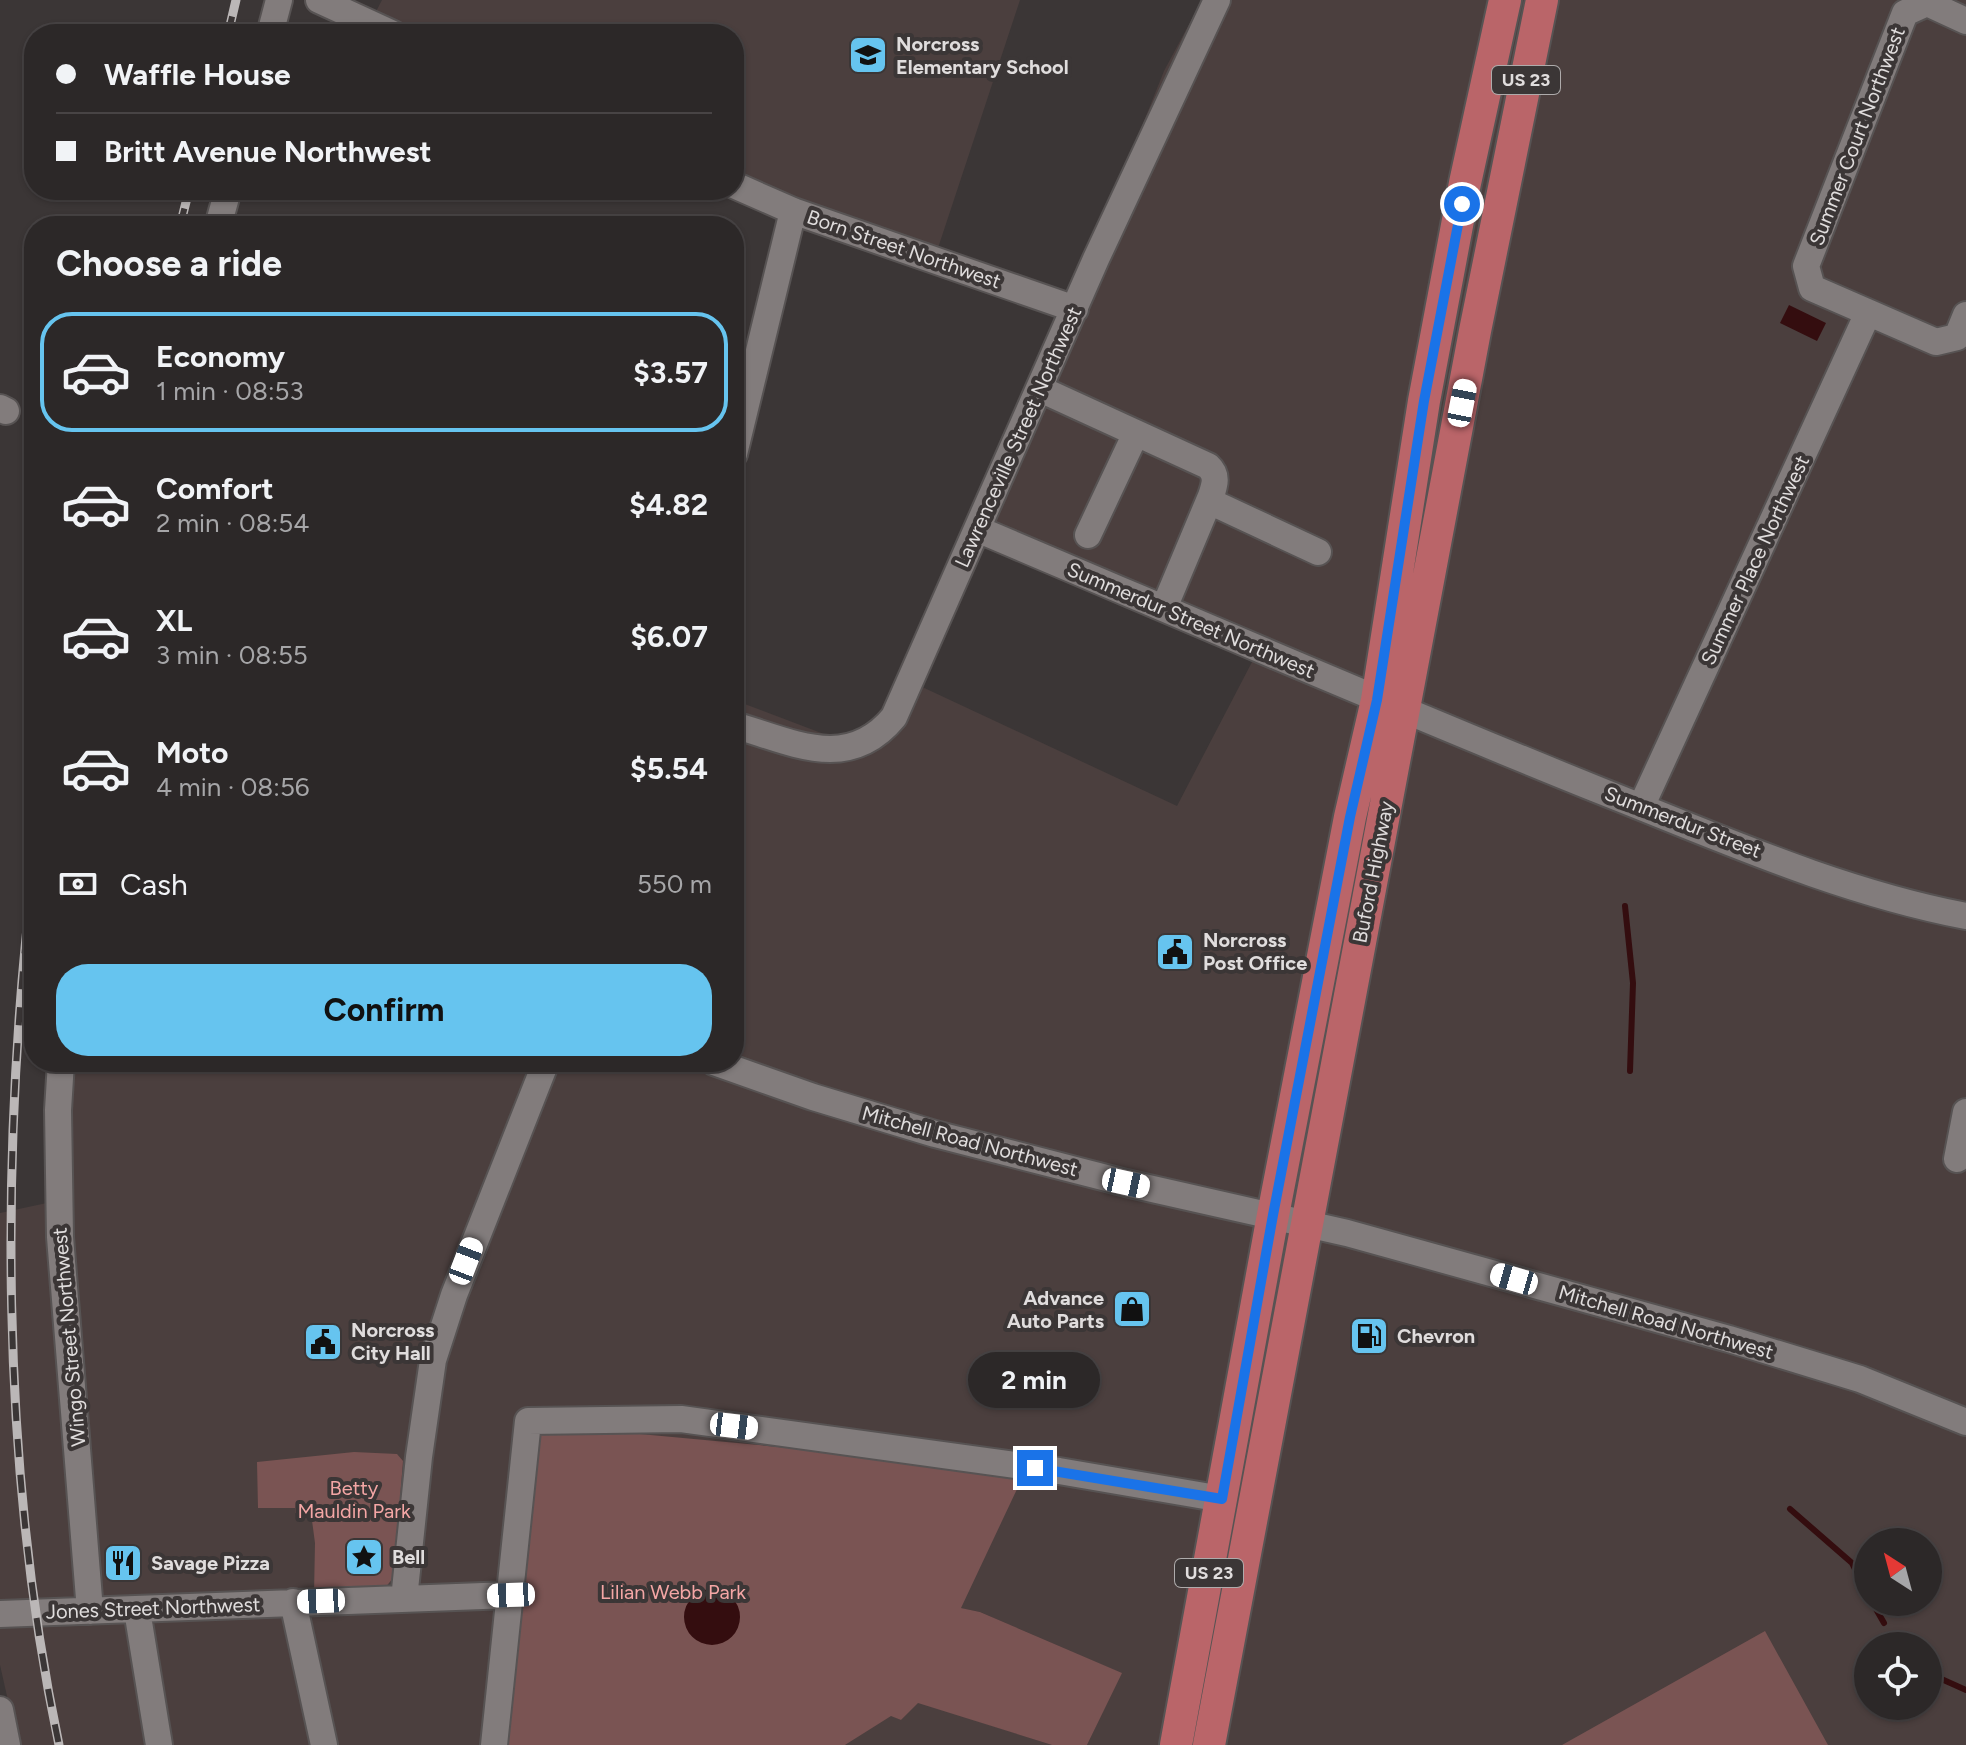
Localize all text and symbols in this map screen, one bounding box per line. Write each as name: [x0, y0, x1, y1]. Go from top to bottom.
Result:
street label: Summer Court Northwest: [1804, 23, 1910, 249]
place label: Norcross Elementary School: [896, 32, 1069, 79]
school or university icon: Norcross Elementary School: [847, 34, 889, 76]
text: Waffle House: [104, 56, 291, 93]
road number: US 23: [1492, 66, 1560, 94]
text: Britt Avenue Northwest: [104, 133, 432, 170]
route start: [1444, 186, 1480, 222]
street label: Born Street Northwest: [804, 205, 1004, 293]
text: Choose a ride: [56, 242, 282, 285]
street label: Lawrenceville Street Northwest: [950, 303, 1086, 571]
icon: car: [60, 336, 132, 408]
text: Economy: [156, 338, 285, 375]
text: $3.57: [633, 354, 708, 391]
text: 1 min · 08:53: [156, 375, 304, 407]
car: [1446, 377, 1478, 429]
street label: Summer Place Northwest: [1696, 451, 1814, 669]
icon: car: [60, 468, 132, 540]
text: Comfort: [156, 470, 274, 507]
text: $4.82: [629, 486, 708, 523]
text: 2 min · 08:54: [156, 507, 309, 539]
street label: Summerdur Street Northwest: [1064, 557, 1318, 683]
icon: car: [60, 600, 132, 672]
text: XL: [156, 602, 192, 639]
text: $6.07: [630, 618, 708, 655]
text: 3 min · 08:55: [156, 639, 308, 671]
icon: car: [60, 732, 132, 804]
text: Moto: [156, 734, 228, 771]
text: $5.54: [630, 750, 708, 787]
text: 4 min · 08:56: [156, 771, 310, 803]
street label: Summerdur Street: [1601, 781, 1765, 863]
street label: Buford Highway: [1347, 798, 1399, 945]
icon: cash: [56, 862, 100, 906]
text: Cash: [120, 866, 188, 903]
text: 550 m: [637, 868, 712, 900]
place label: Norcross Post Office: [1203, 928, 1307, 975]
public building icon: Norcross Post Office: [1154, 931, 1196, 973]
button: Confirm: [56, 964, 712, 1056]
street label: Mitchell Road Northwest: [860, 1101, 1080, 1181]
car: [1100, 1166, 1152, 1200]
street label: Wingo Street Northwest: [47, 1226, 91, 1448]
car: [446, 1234, 486, 1288]
car: [1488, 1261, 1540, 1297]
street label: Mitchell Road Northwest: [1556, 1280, 1776, 1364]
place label: Advance Auto Parts: [1007, 1286, 1104, 1333]
shop icon: Advance Auto Parts: [1111, 1288, 1153, 1330]
fuel station icon: Chevron: [1348, 1315, 1390, 1357]
place label: Norcross City Hall: [351, 1318, 434, 1365]
public building icon: Norcross City Hall: [302, 1321, 344, 1363]
place label: Chevron: [1397, 1324, 1475, 1348]
callout: 2 min: [969, 1352, 1101, 1408]
text: 2 min: [1001, 1364, 1067, 1396]
car: [709, 1411, 759, 1441]
route end: [1017, 1450, 1053, 1486]
park label: Betty Mauldin Park: [297, 1476, 411, 1523]
north arrow: [1854, 1528, 1942, 1616]
map controls: [1854, 1528, 1942, 1720]
place icon: Bell: [343, 1536, 385, 1578]
restaurant icon: Savage Pizza: [102, 1542, 144, 1584]
place label: Bell: [392, 1545, 425, 1569]
place label: Savage Pizza: [151, 1551, 270, 1575]
road number: US 23: [1175, 1559, 1243, 1587]
park label: Lilian Webb Park: [600, 1580, 746, 1604]
car: [487, 1582, 535, 1608]
car: [297, 1588, 345, 1614]
street label: Jones Street Northwest: [45, 1592, 261, 1624]
button: locate: [1854, 1632, 1942, 1720]

